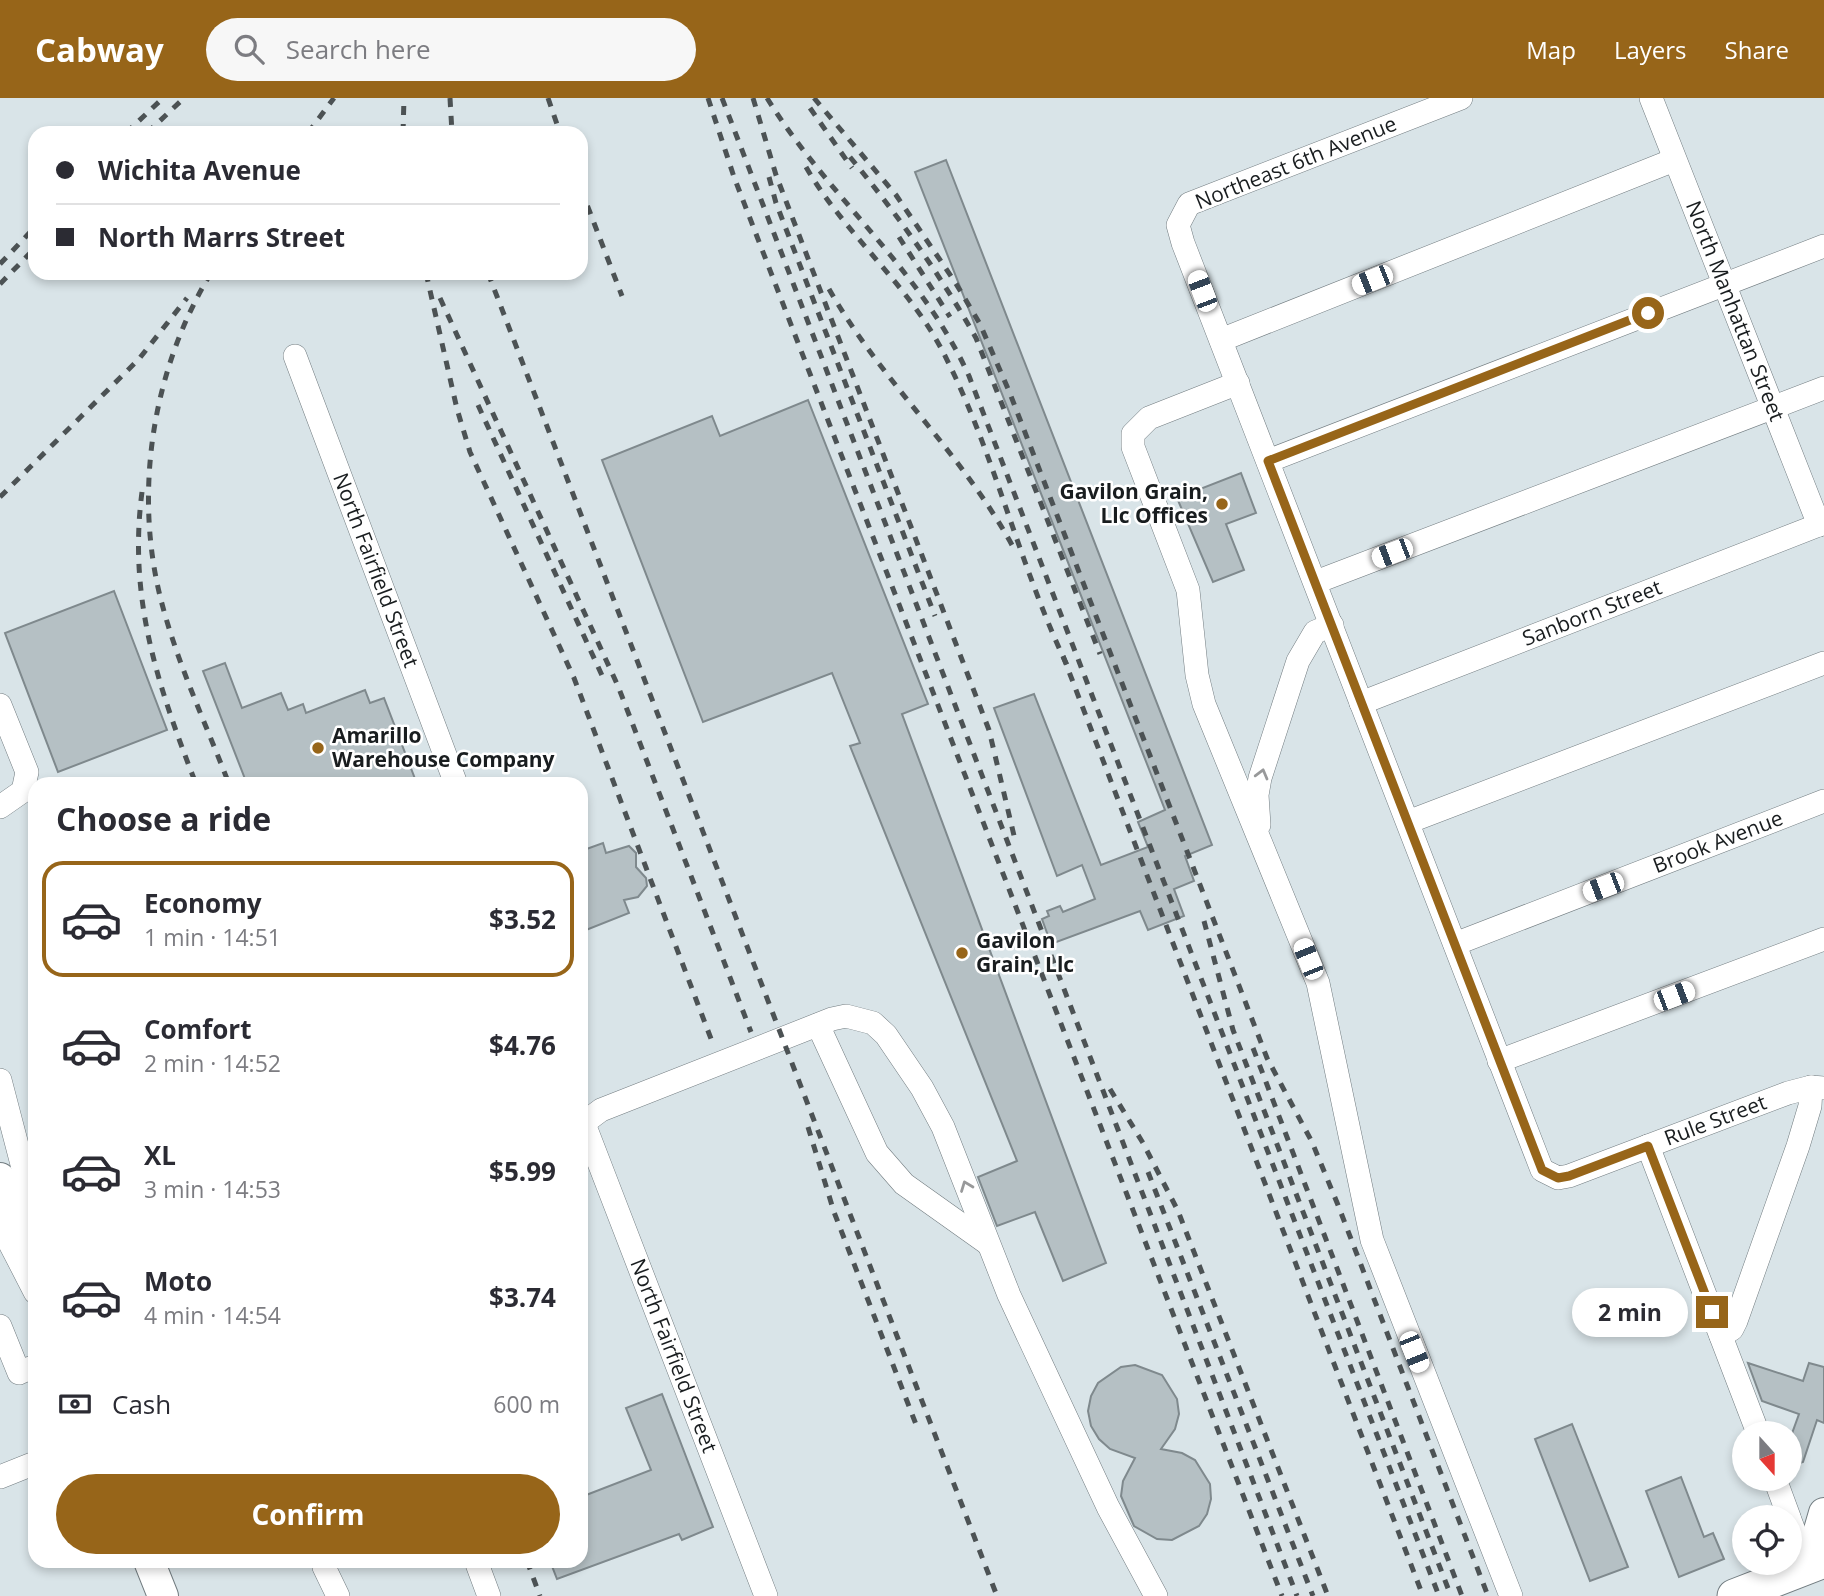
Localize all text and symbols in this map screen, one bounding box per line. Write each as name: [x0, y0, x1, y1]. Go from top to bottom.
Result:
search box: [206, 18, 696, 81]
text: Cabway: [35, 27, 164, 72]
icon: search: [230, 30, 268, 68]
text: Search here: [286, 31, 431, 67]
text: Map: [1526, 33, 1576, 66]
text: Layers: [1614, 33, 1687, 66]
text: Share: [1725, 33, 1789, 66]
street label: Northeast 6th Avenue: [1191, 109, 1400, 215]
text: Wichita Avenue: [98, 152, 301, 188]
street label: North Manhattan Street: [1680, 196, 1792, 425]
text: North Marrs Street: [98, 219, 345, 255]
car: [1349, 262, 1396, 298]
car: [1185, 268, 1220, 314]
route start: [1632, 297, 1664, 329]
street label: North Fairfield Street: [327, 469, 426, 671]
place label: Gavilon Grain, Llc Offices: [1059, 477, 1208, 529]
marker: Gavilon Grain, Llc Offices: [1214, 496, 1230, 512]
car: [1369, 536, 1416, 570]
street label: Sanborn Street: [1518, 572, 1665, 652]
place label: Amarillo Warehouse Company: [332, 721, 555, 773]
marker: Amarillo Warehouse Company: [310, 740, 326, 756]
one-way arrow: [1254, 769, 1268, 781]
text: Choose a ride: [56, 797, 271, 840]
street label: Brook Avenue: [1649, 803, 1787, 879]
car: [1580, 870, 1627, 904]
text: Economy: [144, 885, 262, 921]
icon: car: [60, 888, 123, 951]
text: $3.52: [489, 901, 556, 937]
text: 1 min · 14:51: [144, 921, 281, 953]
place label: Gavilon Grain, Llc: [976, 926, 1074, 978]
car: [1291, 936, 1326, 982]
marker: Gavilon Grain, Llc: [954, 945, 970, 961]
car: [1651, 979, 1698, 1013]
text: Comfort: [144, 1011, 251, 1047]
icon: car: [60, 1014, 123, 1077]
text: $4.76: [489, 1027, 556, 1063]
text: 2 min · 14:52: [144, 1047, 281, 1079]
street label: Rule Street: [1660, 1088, 1770, 1152]
text: XL: [144, 1137, 176, 1173]
icon: car: [60, 1140, 123, 1203]
text: $5.99: [489, 1153, 556, 1189]
text: 3 min · 14:53: [144, 1173, 281, 1205]
one-way arrow: [961, 1181, 975, 1193]
street label: North Fairfield Street: [624, 1254, 724, 1457]
text: Moto: [144, 1263, 212, 1299]
icon: car: [60, 1266, 123, 1329]
text: $3.74: [489, 1279, 556, 1315]
callout: 2 min: [1572, 1288, 1688, 1336]
text: 2 min: [1598, 1296, 1662, 1328]
route end: [1696, 1296, 1728, 1328]
text: 4 min · 14:54: [144, 1299, 281, 1331]
car: [1397, 1329, 1432, 1375]
icon: cash: [56, 1385, 94, 1423]
text: Cash: [112, 1386, 171, 1422]
text: 600 m: [493, 1388, 560, 1420]
north arrow: [1732, 1421, 1802, 1491]
map controls: [1732, 1421, 1802, 1575]
button: Confirm: [56, 1474, 560, 1554]
button: locate: [1732, 1505, 1802, 1575]

